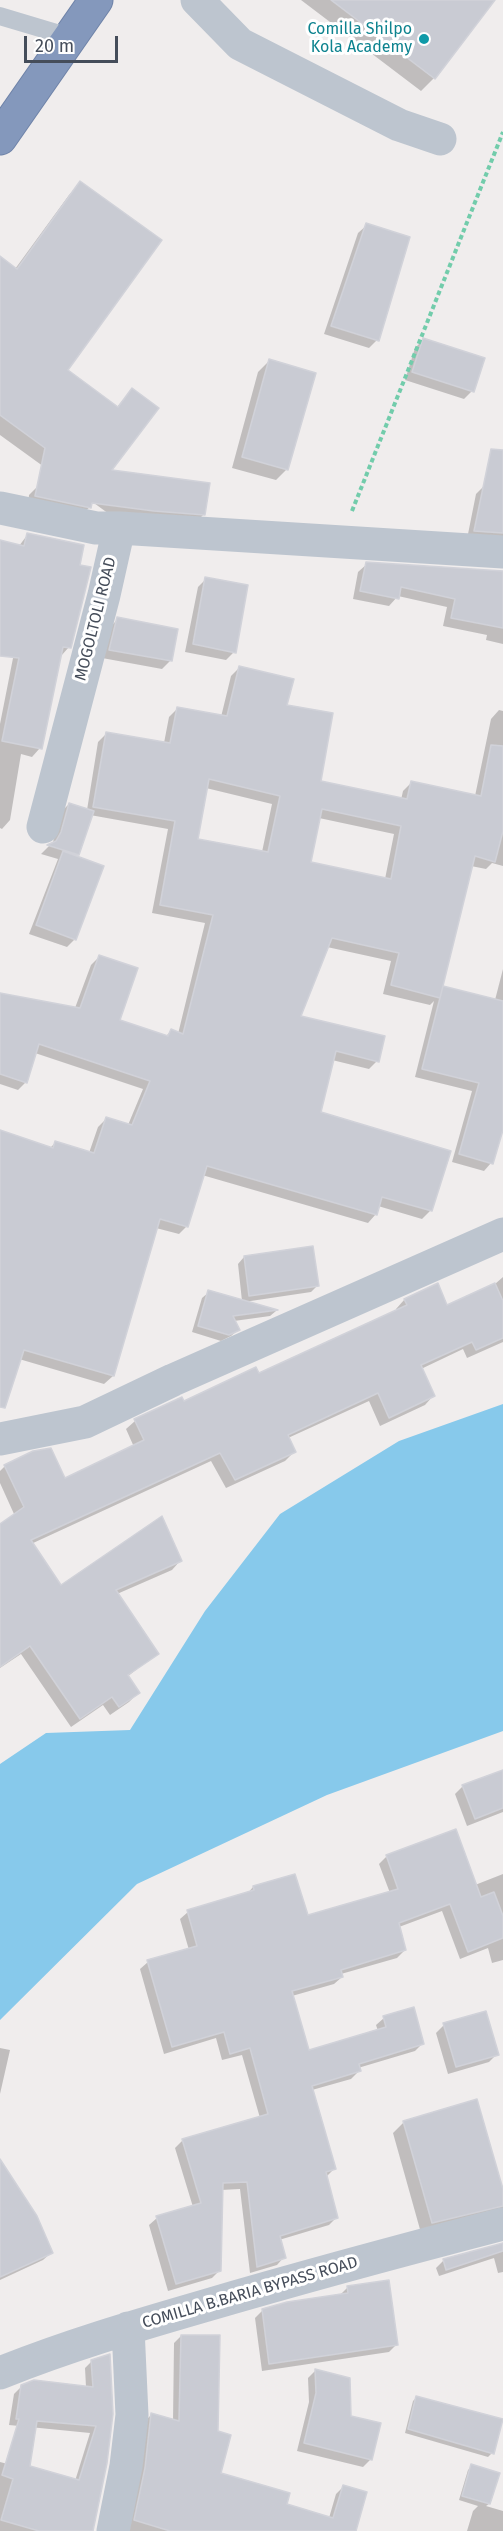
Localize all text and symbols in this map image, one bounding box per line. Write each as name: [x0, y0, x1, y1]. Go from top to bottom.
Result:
place label: Comilla Shilpo Kola Academy: [307, 20, 412, 58]
scale bar: [27, 24, 122, 62]
marker: Comilla Shilpo Kola Academy: [417, 32, 431, 46]
text: 20 m: [35, 35, 74, 57]
street label: MOGOLTOLI ROAD: [71, 555, 121, 683]
street label: COMILLA B.BARIA BYPASS ROAD: [140, 2253, 360, 2333]

